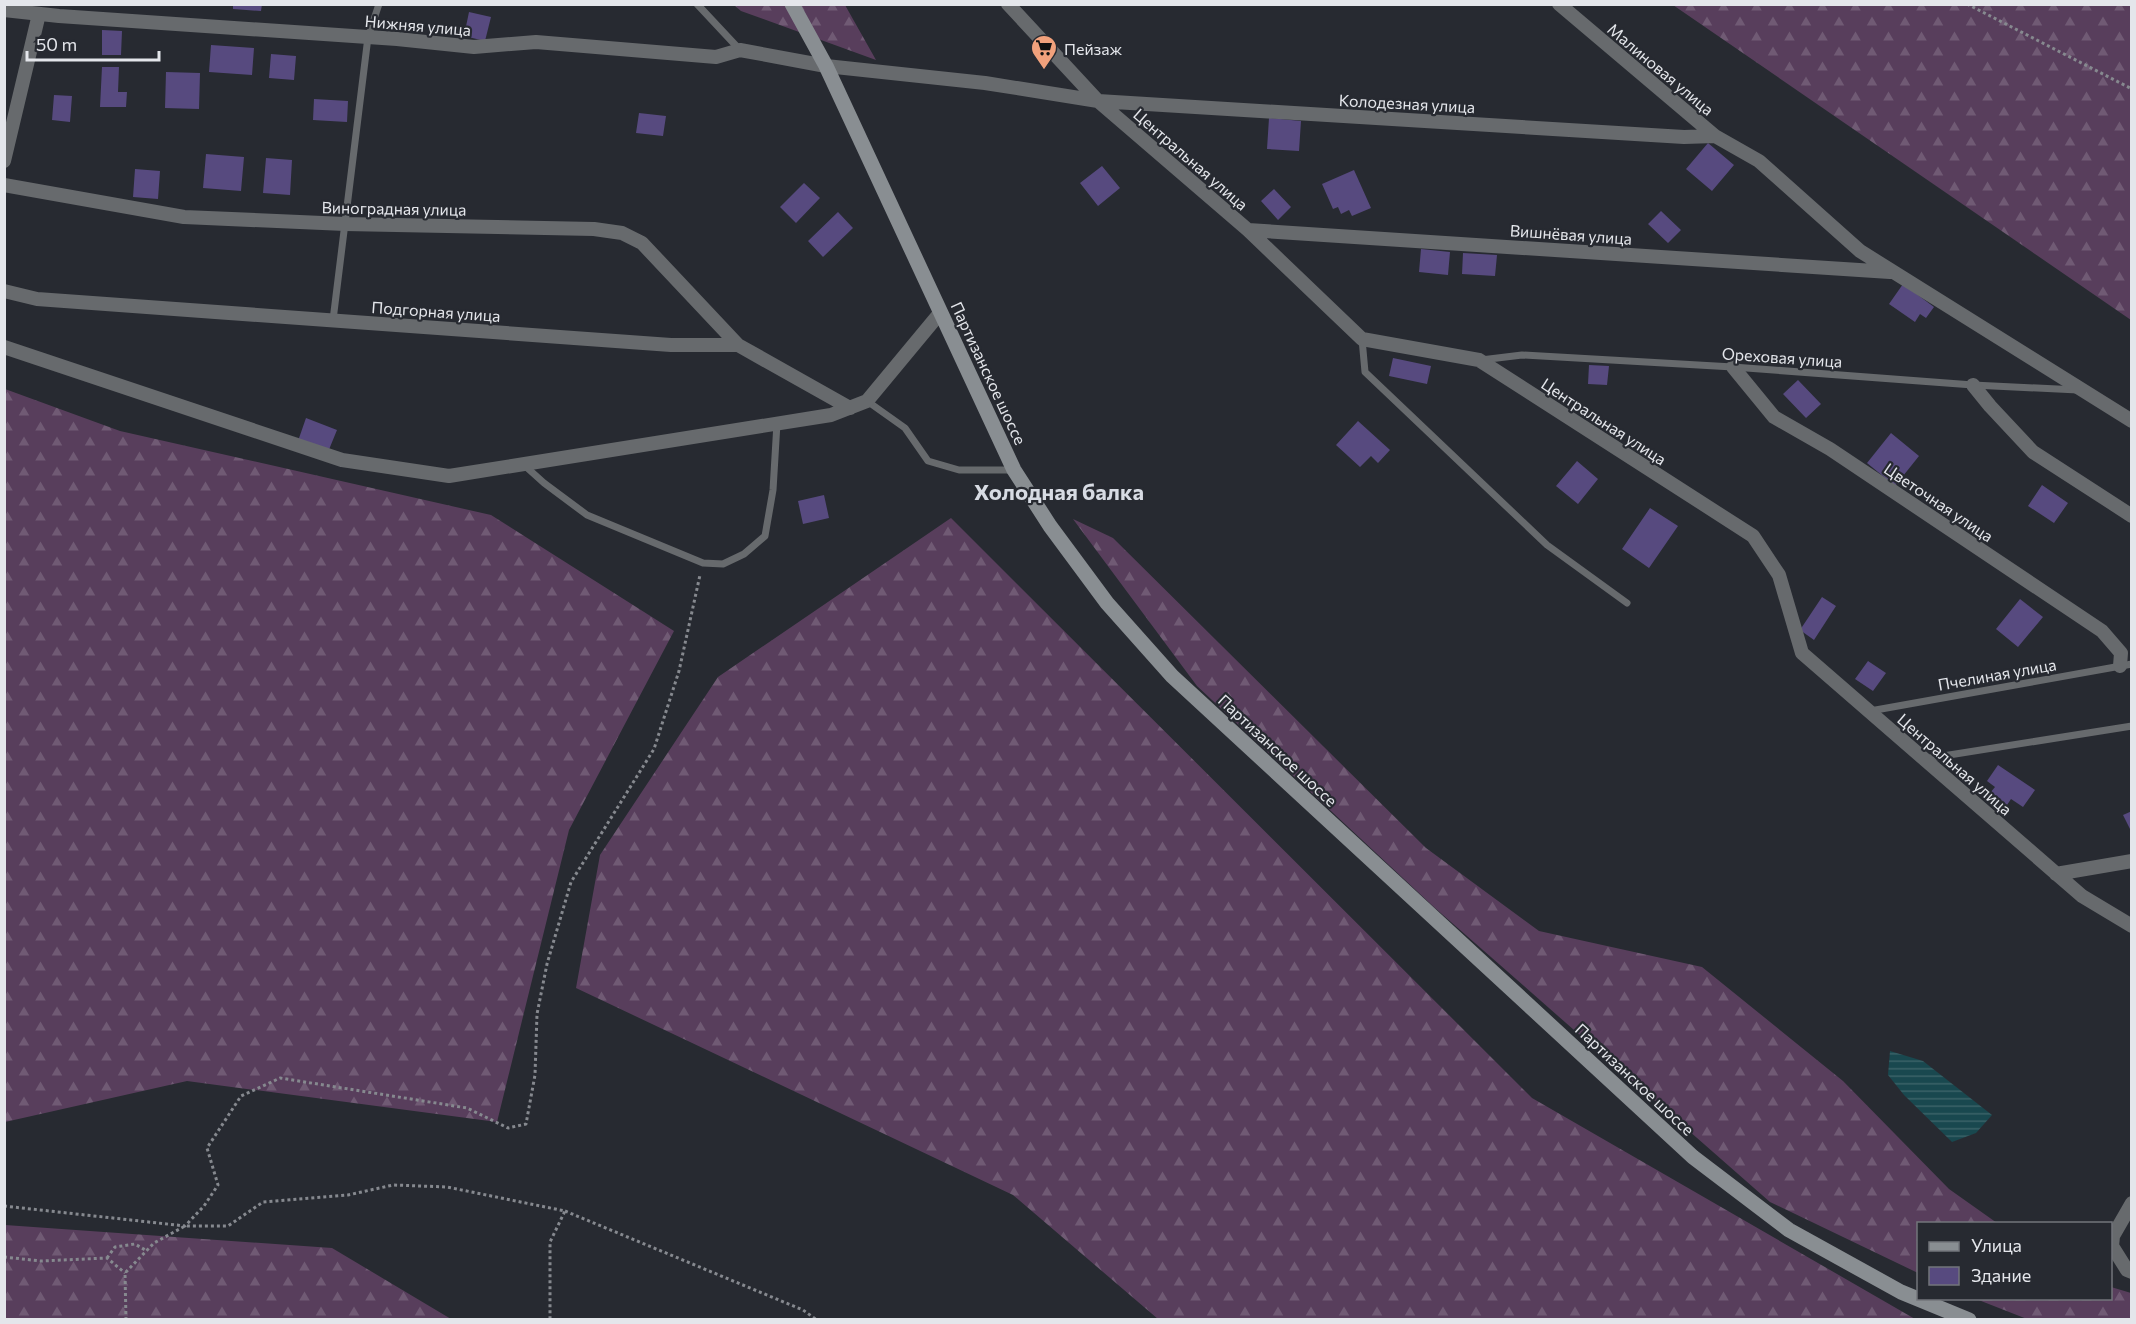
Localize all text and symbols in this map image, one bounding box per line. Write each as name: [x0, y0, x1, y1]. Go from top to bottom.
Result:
street label: Нижняя улица: [364, 11, 472, 39]
street label: Малиновая улица: [1604, 19, 1718, 119]
scale bar: [27, 24, 159, 62]
text: 50 m: [36, 33, 77, 55]
supermarket icon: Пейзаж: [1029, 33, 1059, 71]
place label: Пейзаж: [1064, 39, 1123, 58]
street label: Колодезная улица: [1338, 90, 1476, 116]
street label: Центральная улица: [1130, 104, 1252, 214]
street label: Виноградная улица: [321, 197, 467, 219]
street label: Вишнёвая улица: [1509, 220, 1633, 248]
street label: Подгорная улица: [371, 297, 501, 325]
street label: Партизанское шоссе: [948, 298, 1030, 448]
street label: Ореховая улица: [1721, 343, 1843, 371]
street label: Центральная улица: [1538, 374, 1670, 468]
street label: Цветочная улица: [1881, 459, 1997, 545]
district label: Холодная балка: [974, 478, 1144, 505]
street label: Пчелиная улица: [1936, 654, 2058, 694]
street label: Партизанское шоссе: [1215, 690, 1341, 810]
street label: Центральная улица: [1894, 709, 2016, 819]
street label: Партизанское шоссе: [1572, 1019, 1698, 1139]
legend: [1917, 1222, 2112, 1300]
text: Улица: [1971, 1234, 2022, 1256]
text: Здание: [1971, 1264, 2031, 1286]

